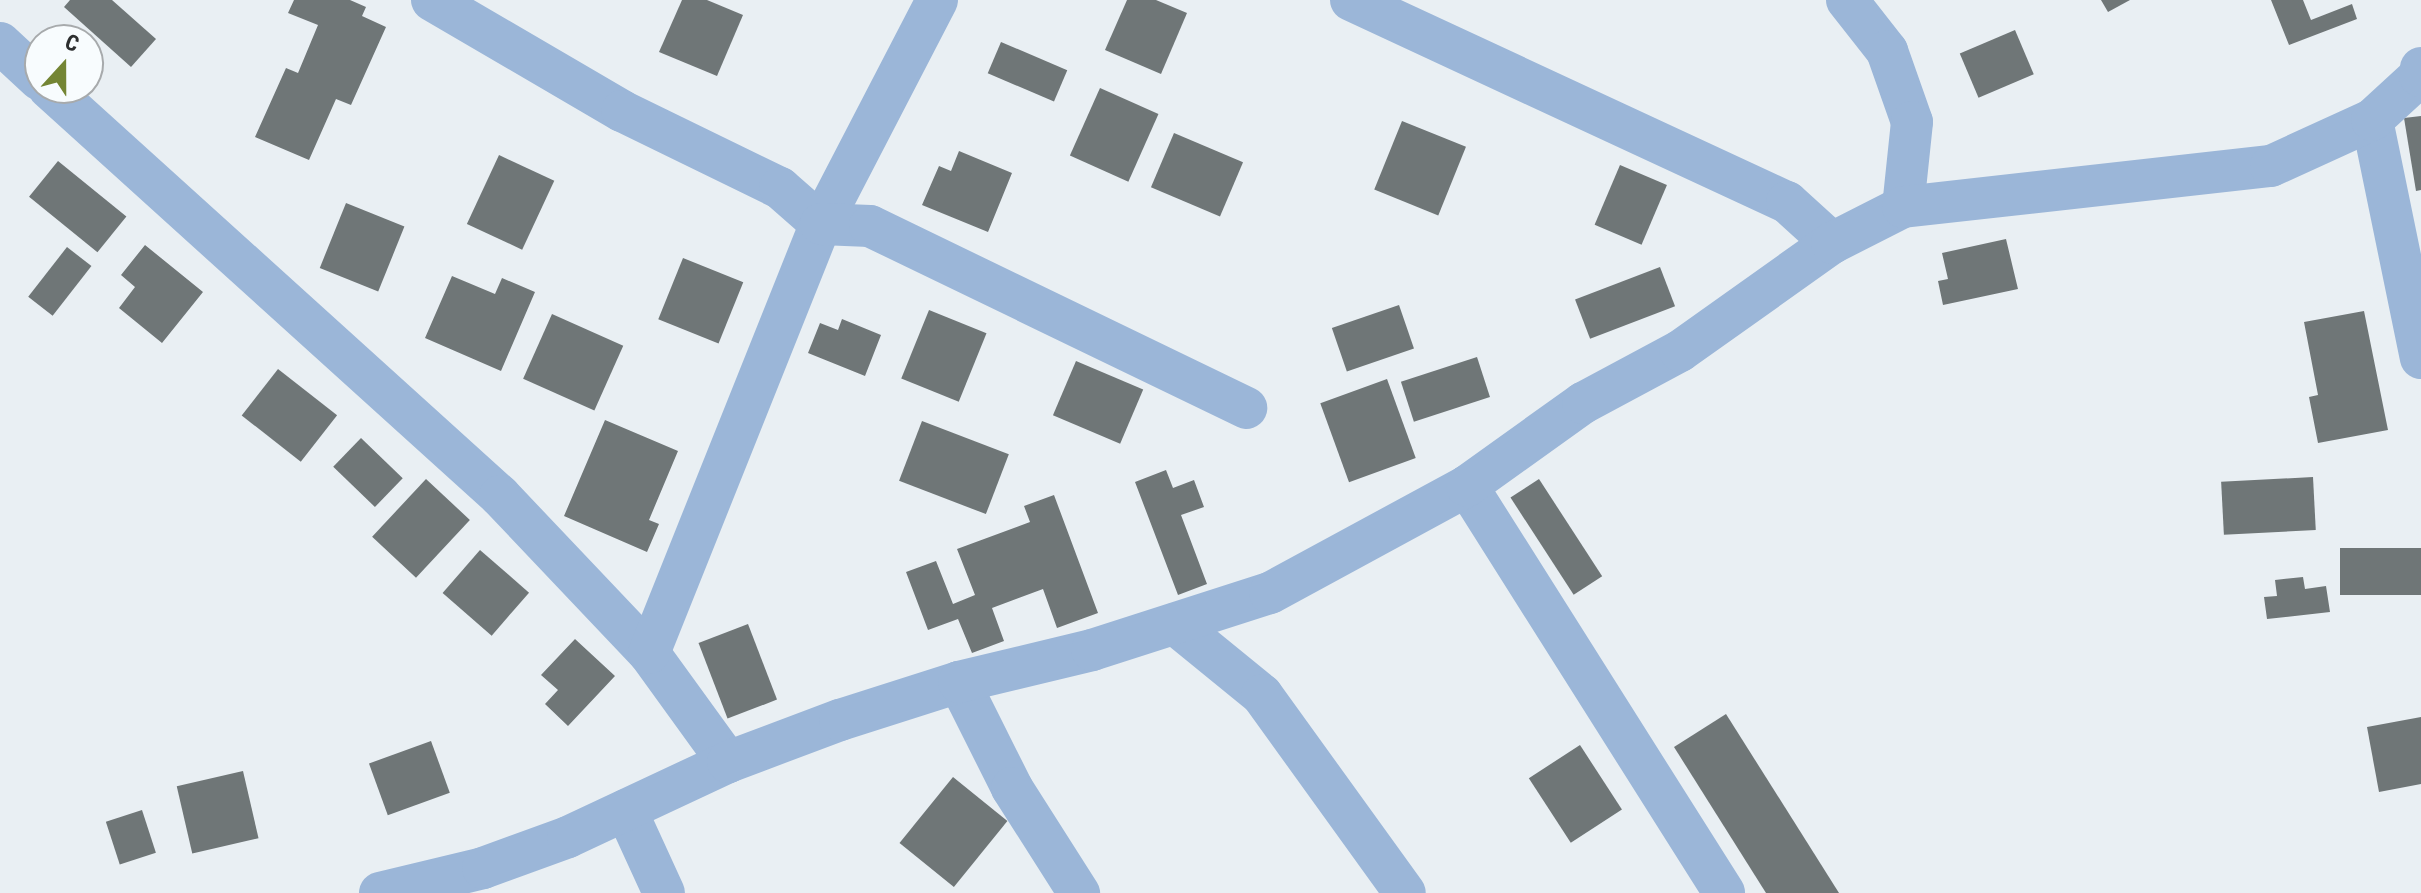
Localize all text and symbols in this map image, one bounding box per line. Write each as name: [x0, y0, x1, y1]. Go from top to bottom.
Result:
north arrow: [24, 24, 104, 104]
text: С: [62, 29, 82, 57]

